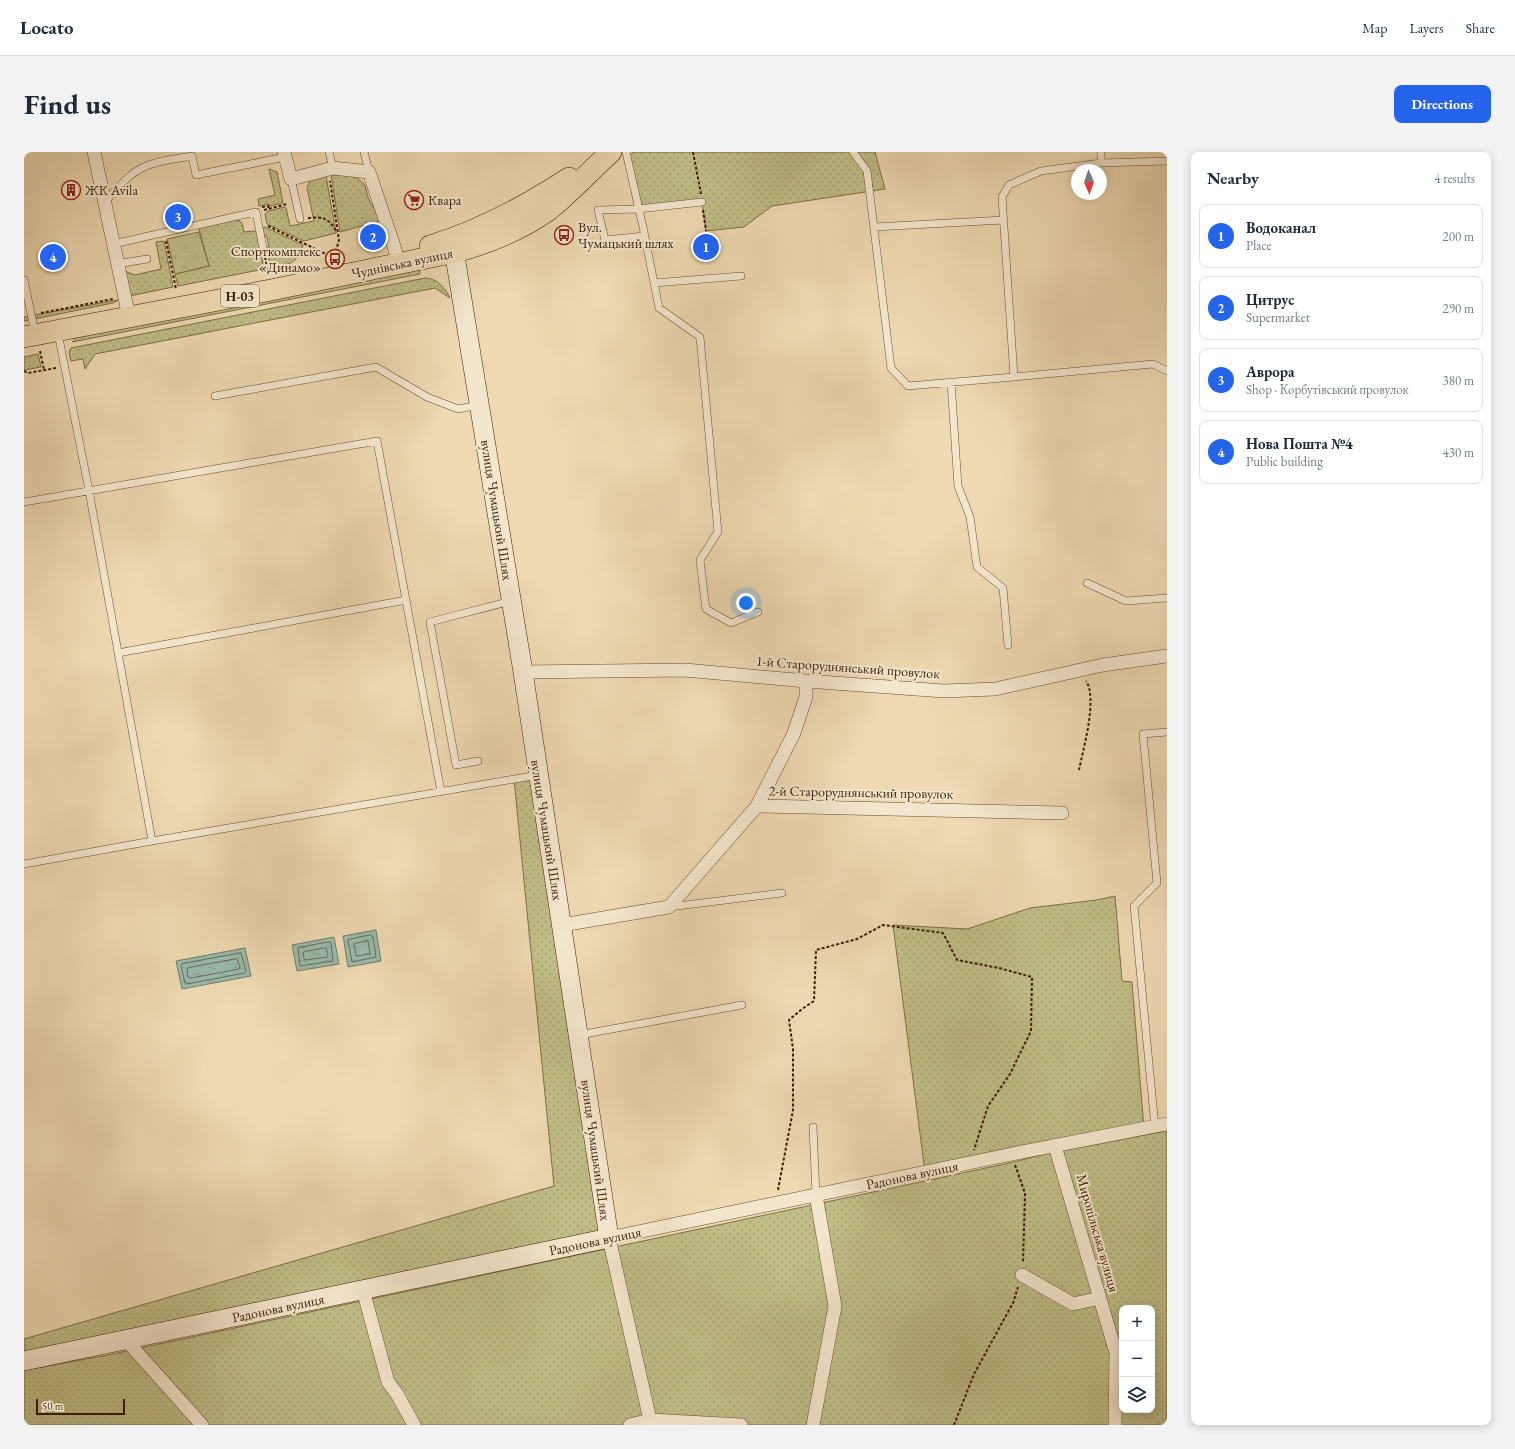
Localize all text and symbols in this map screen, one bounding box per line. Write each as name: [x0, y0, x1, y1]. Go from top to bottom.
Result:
text: Locato: [20, 15, 74, 40]
text: Map: [1362, 19, 1387, 37]
text: Layers: [1409, 19, 1444, 37]
text: Share: [1466, 19, 1495, 37]
button: Directions: [1394, 85, 1491, 123]
text: Find us: [24, 86, 111, 122]
north arrow: [1071, 164, 1107, 200]
text: Nearby: [1207, 167, 1259, 189]
text: 4 results: [1434, 170, 1475, 187]
building icon: ЖК Avila: [60, 179, 82, 201]
place label: ЖК Avila: [84, 181, 138, 199]
supermarket icon: Квара: [403, 189, 425, 211]
place label: Квара: [428, 191, 462, 209]
pin: 3: [165, 202, 191, 232]
place label: Вул. Чумацький шлях: [578, 218, 674, 252]
text: Водоканал: [1246, 218, 1316, 237]
pin: 2: [360, 222, 386, 252]
bus stop icon: Вул. Чумацький шлях: [553, 224, 575, 246]
text: 1: [1218, 228, 1224, 245]
text: 200 m: [1443, 228, 1474, 245]
pin: 1: [693, 232, 719, 262]
text: Place: [1246, 237, 1272, 254]
pin: 4: [40, 242, 66, 272]
place label: Спорткомплекс «Динамо»: [231, 242, 321, 276]
street label: Чуднівська вулиця: [350, 243, 454, 283]
bus stop icon: Спорткомплекс «Динамо»: [324, 248, 346, 270]
road number: Н-03: [221, 285, 259, 307]
text: Цитрус: [1246, 290, 1294, 309]
text: 2: [1218, 300, 1224, 317]
text: 290 m: [1443, 300, 1474, 317]
text: Supermarket: [1246, 309, 1310, 326]
text: Аврора: [1246, 362, 1295, 381]
text: 3: [1218, 372, 1224, 389]
text: 380 m: [1443, 372, 1474, 389]
text: Shop · Корбутівський провулок: [1246, 381, 1409, 398]
text: Нова Пошта №4: [1246, 434, 1353, 453]
street label: вулиця Чумацький Шлях: [477, 438, 517, 582]
text: 4: [1218, 444, 1224, 461]
text: 430 m: [1443, 444, 1474, 461]
text: Public building: [1246, 453, 1323, 470]
your location: [736, 593, 756, 613]
street label: 1-й Староруднянський провулок: [755, 652, 941, 682]
street label: вулиця Чумацький Шлях: [527, 758, 567, 902]
street label: 2-й Староруднянський провулок: [769, 781, 954, 803]
street label: вулиця Чумацький Шлях: [577, 1078, 615, 1222]
street label: Радонова вулиця: [864, 1156, 960, 1194]
street label: Миропільська вулиця: [1073, 1172, 1123, 1294]
street label: Радонова вулиця: [547, 1222, 643, 1260]
street label: Радонова вулиця: [230, 1289, 326, 1327]
map controls: [1119, 1305, 1155, 1413]
button: +: [1119, 1305, 1155, 1341]
button: −: [1119, 1341, 1155, 1377]
button: layers: [1119, 1377, 1155, 1413]
scale bar: [36, 1397, 125, 1416]
text: 50 m: [42, 1399, 63, 1413]

